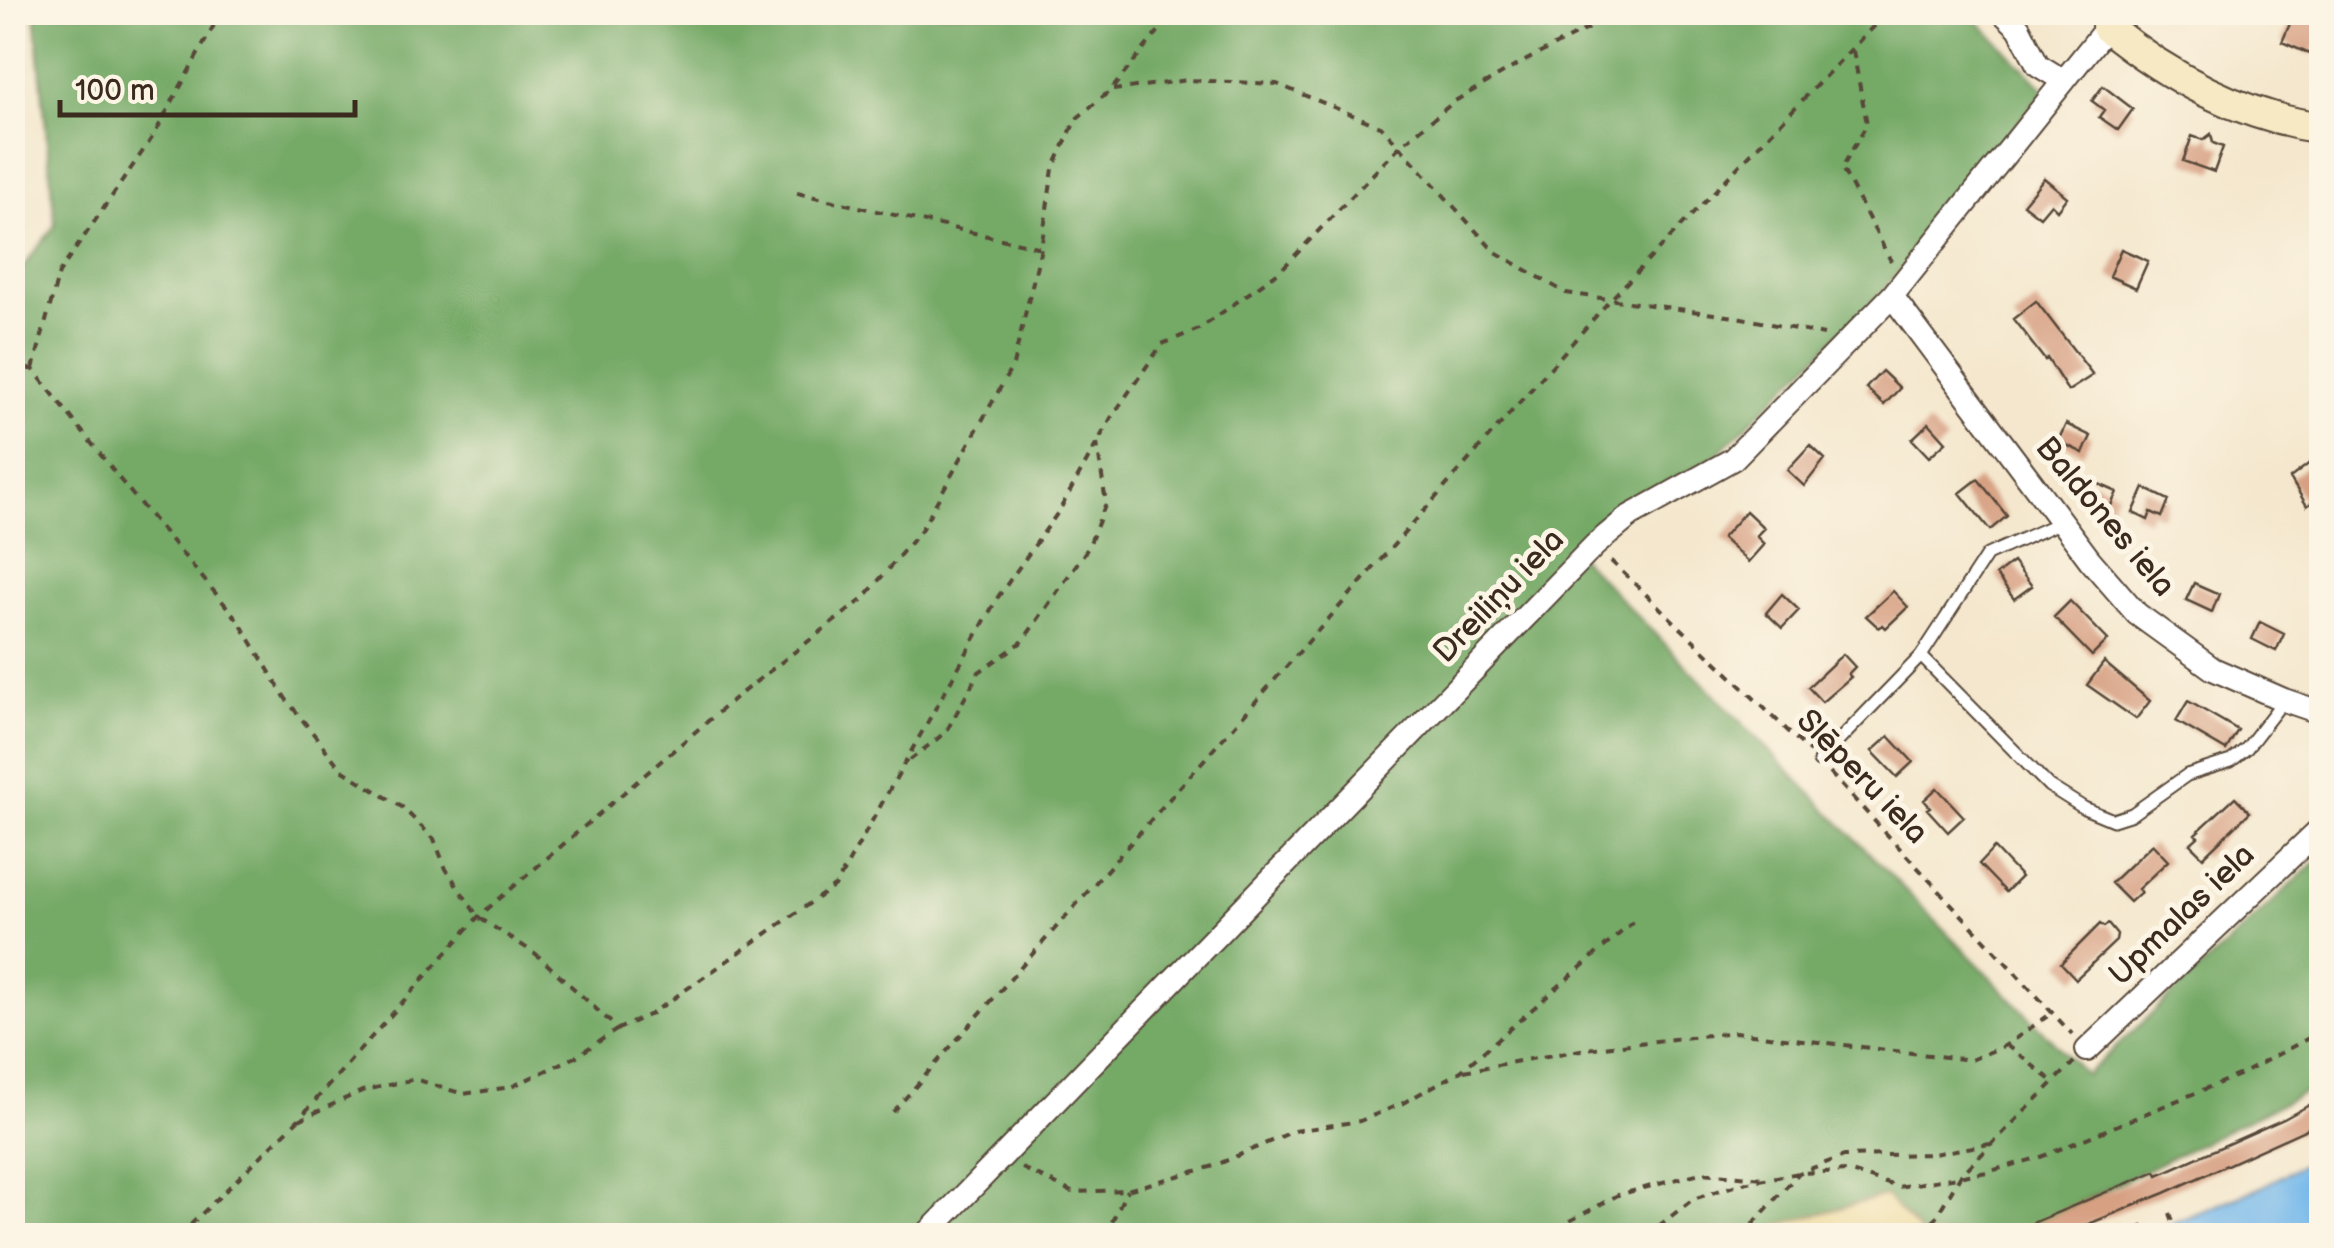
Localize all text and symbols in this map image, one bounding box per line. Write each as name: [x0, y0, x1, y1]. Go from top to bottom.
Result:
scale bar: [60, 55, 355, 117]
text: 100 m: [75, 73, 155, 109]
street label: Baldones iela: [2027, 429, 2183, 605]
street label: Dreiliņu iela: [1426, 521, 1572, 671]
street label: Slēperu iela: [1788, 701, 1936, 853]
street label: Upmalas iela: [2101, 836, 2263, 994]

